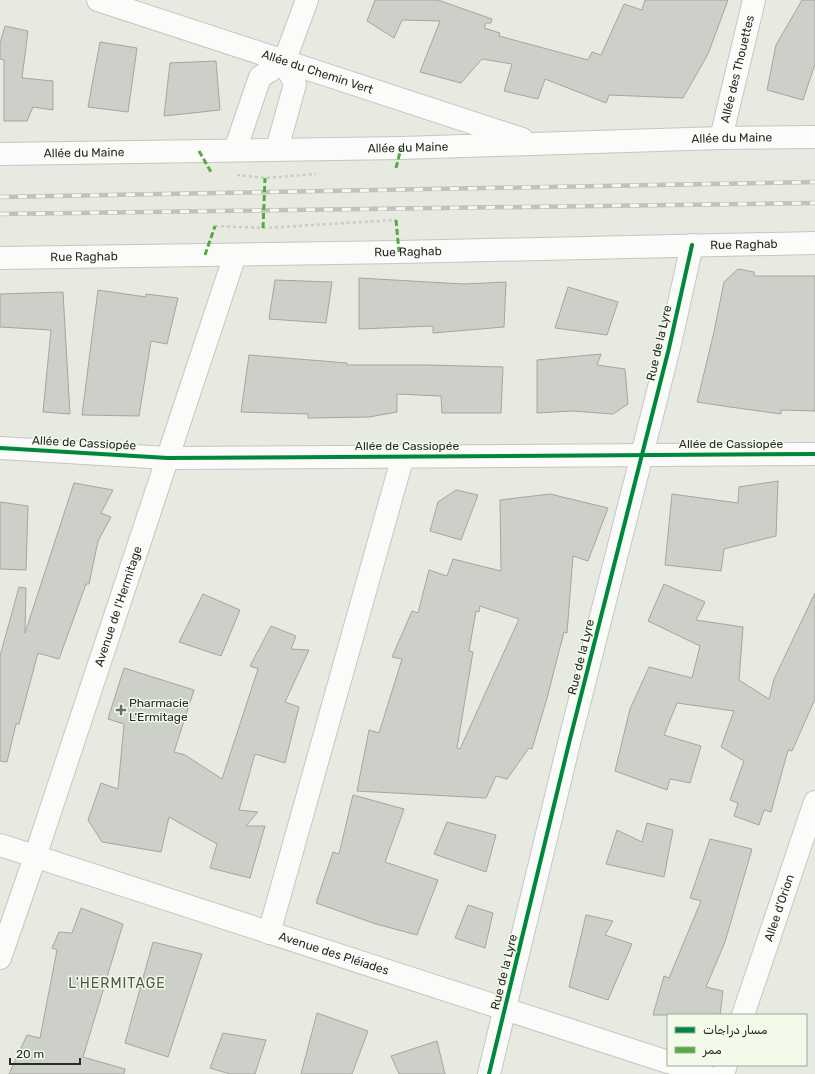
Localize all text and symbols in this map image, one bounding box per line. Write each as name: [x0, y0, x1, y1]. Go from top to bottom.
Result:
street label: Allée des Thouettes: [718, 14, 757, 124]
street label: Allée du Chemin Vert: [260, 47, 375, 97]
street label: Allée du Maine: [691, 130, 772, 146]
street label: Allée du Maine: [367, 140, 449, 155]
street label: Allée du Maine: [44, 145, 125, 160]
street label: Rue Raghab: [710, 237, 778, 252]
street label: Rue Raghab: [374, 244, 442, 259]
street label: Rue Raghab: [50, 249, 118, 264]
street label: Rue de la Lyre: [643, 303, 675, 382]
street label: Allée de Cassiopée: [32, 433, 137, 453]
street label: Allée de Cassiopée: [679, 437, 783, 451]
street label: Allée de Cassiopée: [355, 439, 459, 453]
street label: Avenue de l'Hermitage: [92, 544, 145, 668]
street label: Rue de la Lyre: [565, 617, 597, 696]
place label: Pharmacie L'Ermitage: [129, 696, 189, 724]
marker: Pharmacie L'Ermitage: [116, 705, 126, 715]
street label: Allee d'Orion: [761, 873, 797, 943]
street label: Avenue des Pléiades: [277, 929, 391, 978]
street label: Rue de la Lyre: [488, 932, 520, 1011]
district label: L'HERMITAGE: [68, 975, 166, 992]
legend: [667, 1014, 807, 1066]
text: مسار دراجات: [703, 1023, 768, 1038]
scale bar: [10, 1040, 80, 1066]
text: ممر: [702, 1043, 722, 1058]
text: 20 m: [16, 1047, 44, 1061]

